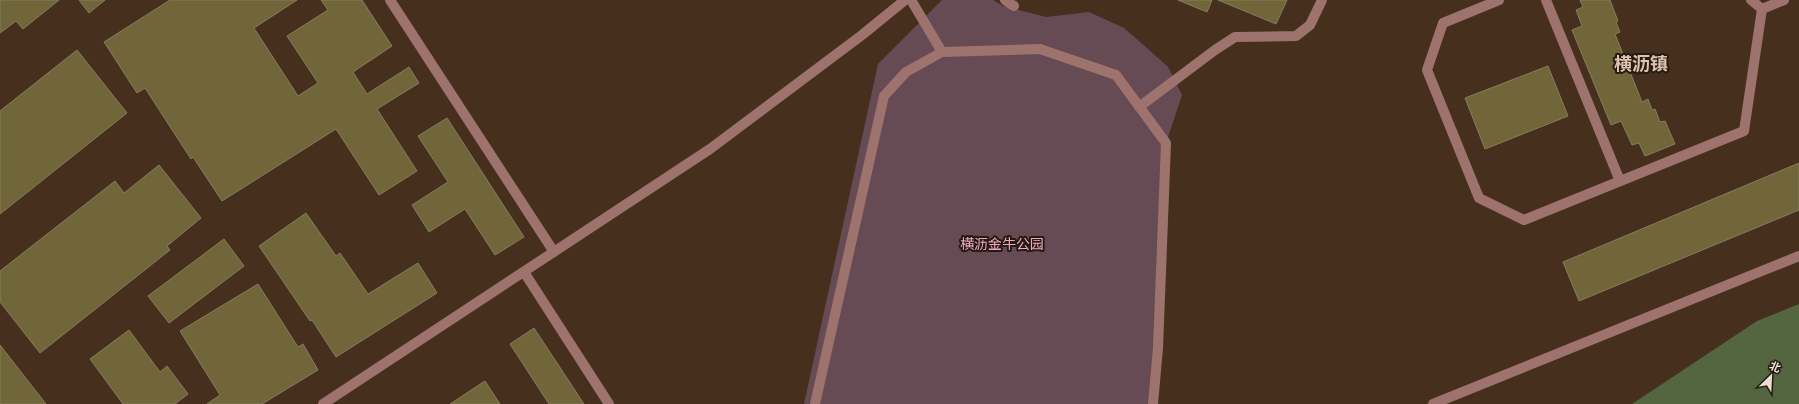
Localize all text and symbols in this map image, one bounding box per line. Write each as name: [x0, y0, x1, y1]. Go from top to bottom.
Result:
district label: 横沥镇: [1614, 51, 1668, 75]
park label: 横沥金牛公园: [960, 234, 1044, 253]
north arrow: [1751, 356, 1791, 396]
text: 北: [1767, 357, 1783, 375]

